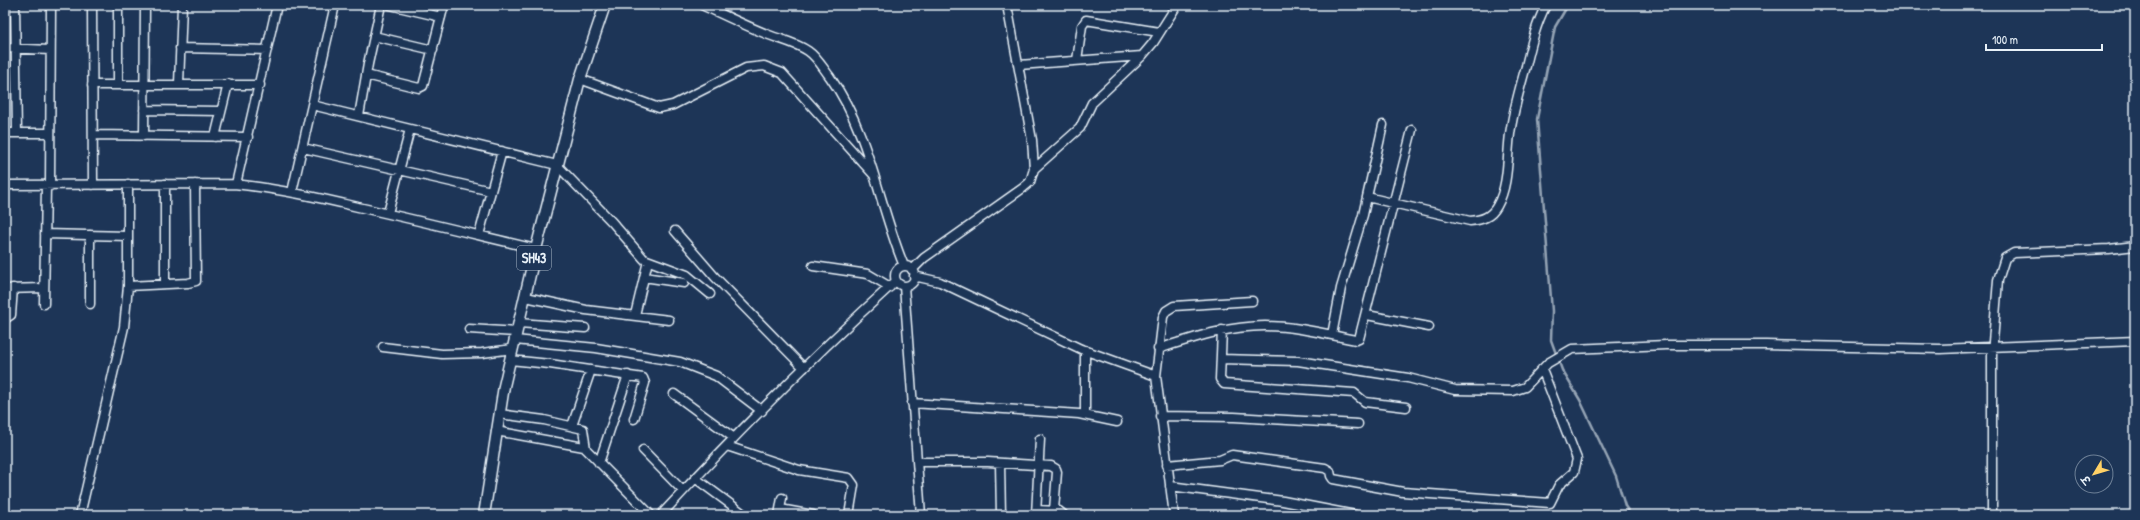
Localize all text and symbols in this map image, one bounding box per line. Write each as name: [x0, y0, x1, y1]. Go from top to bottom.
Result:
scale bar: [1986, 26, 2102, 52]
text: 100 m: [1992, 31, 2018, 48]
road number: SH43: [517, 246, 551, 270]
north arrow: [2074, 454, 2114, 494]
text: उ: [2077, 472, 2095, 488]

